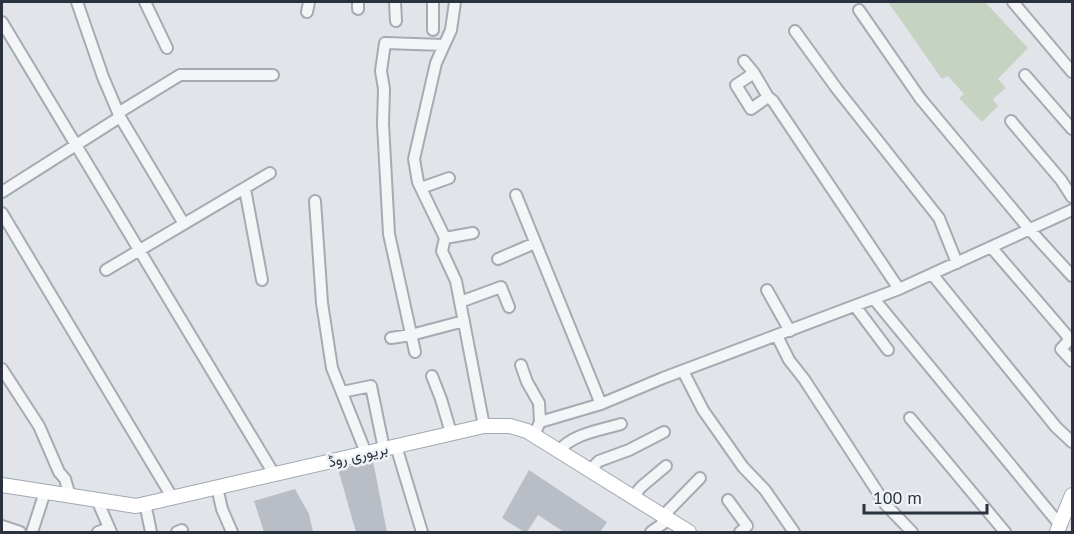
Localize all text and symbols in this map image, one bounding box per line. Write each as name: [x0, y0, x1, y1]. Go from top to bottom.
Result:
street label: بریوری روڈ: [326, 439, 390, 472]
scale bar: [864, 477, 987, 515]
text: 100 m: [873, 486, 922, 509]

